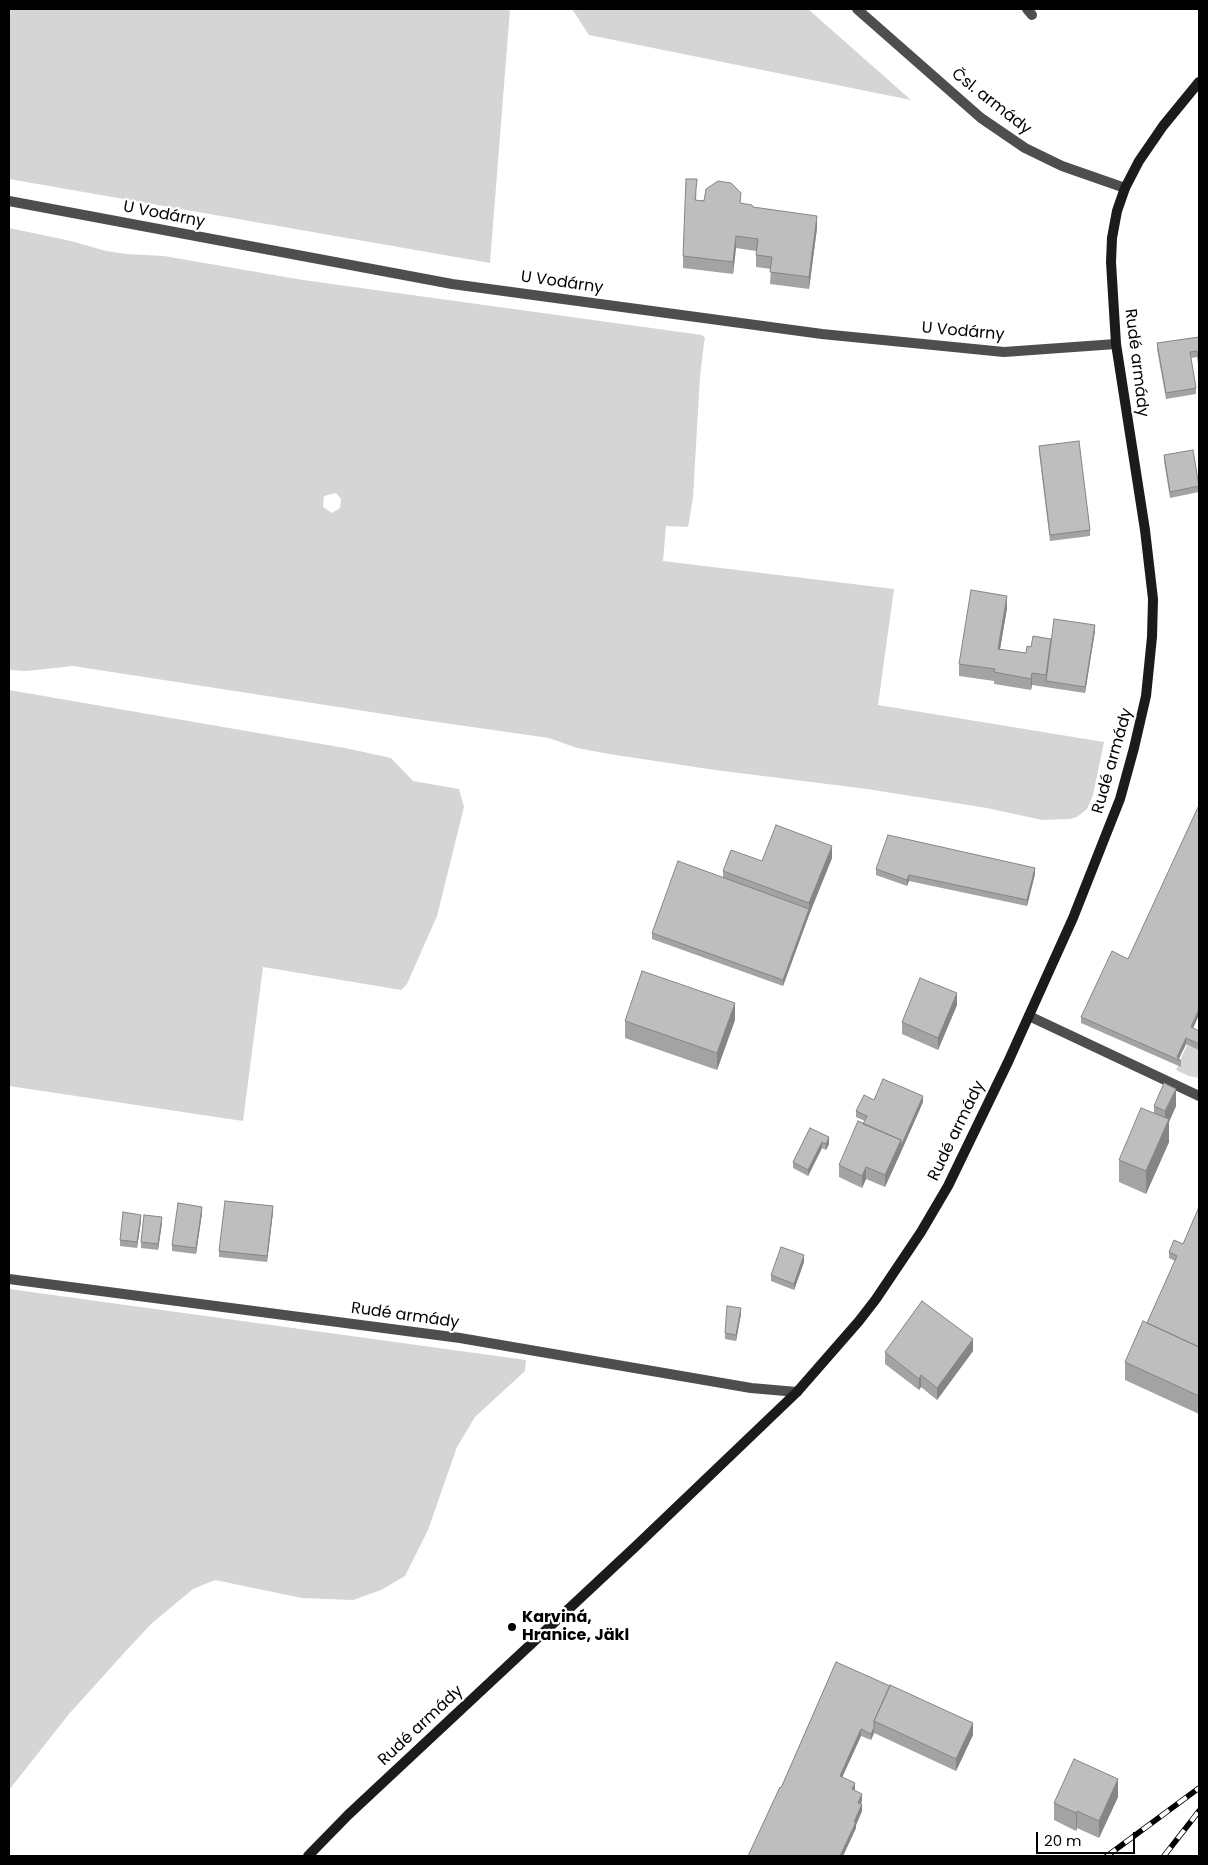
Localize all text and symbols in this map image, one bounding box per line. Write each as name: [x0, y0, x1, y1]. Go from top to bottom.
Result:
street label: Čsl. armády: [947, 65, 1035, 139]
street label: U Vodárny: [121, 198, 207, 232]
street label: U Vodárny: [520, 268, 604, 298]
street label: Rudé armády: [1120, 308, 1152, 418]
street label: U Vodárny: [921, 319, 1005, 345]
street label: Rudé armády: [1089, 706, 1137, 816]
street label: Rudé armády: [925, 1078, 989, 1184]
street label: Rudé armády: [350, 1299, 460, 1333]
place label: Karviná, Hranice, Jäkl: [522, 1608, 629, 1646]
marker: Karviná, Hranice, Jäkl: [506, 1621, 518, 1633]
street label: Rudé armády: [375, 1682, 467, 1770]
scale bar: [1038, 1822, 1137, 1854]
text: 20 m: [1044, 1830, 1082, 1851]

